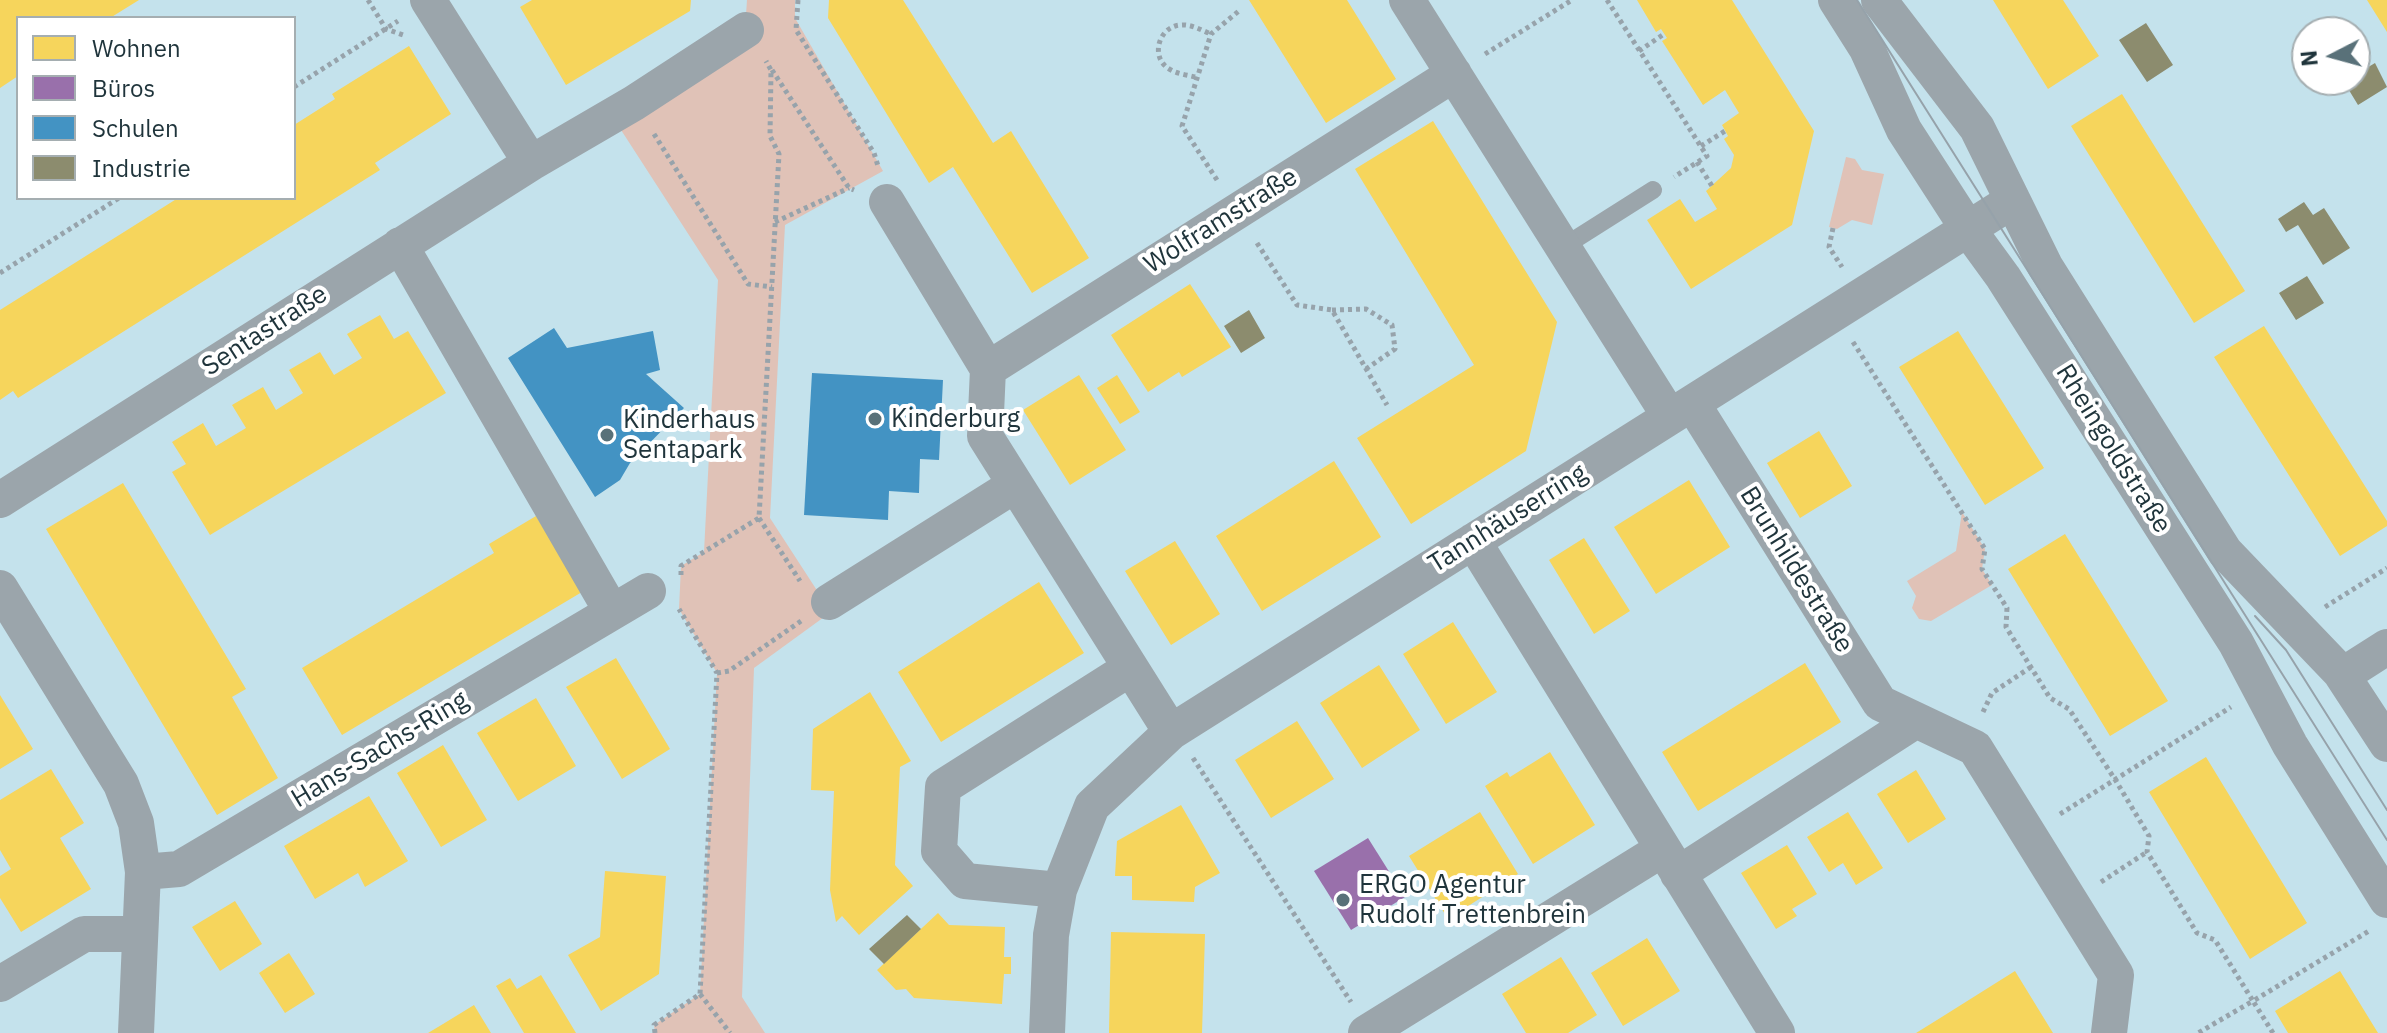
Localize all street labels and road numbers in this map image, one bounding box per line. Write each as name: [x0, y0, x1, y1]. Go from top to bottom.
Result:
street label: Wolframstraße: [1139, 161, 1303, 281]
street label: Sentastraße: [197, 279, 333, 383]
street label: Rheingoldstraße: [2049, 359, 2177, 539]
street label: Tannhäuserring: [1423, 458, 1593, 580]
street label: Brunhildestraße: [1733, 481, 1859, 659]
street label: Hans-Sachs-Ring: [286, 685, 474, 815]

